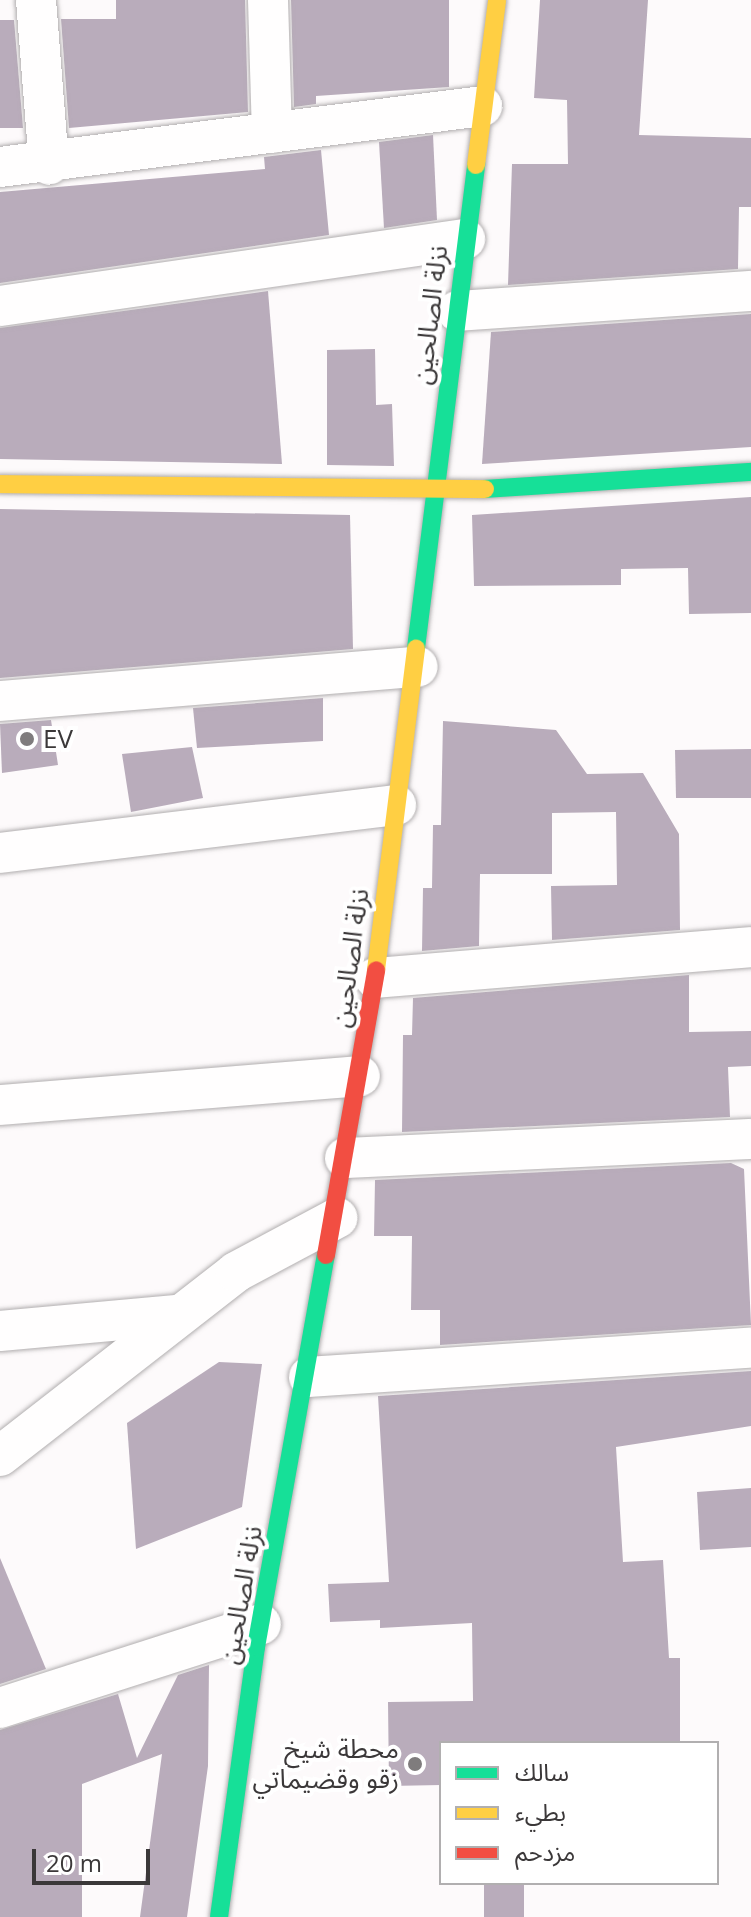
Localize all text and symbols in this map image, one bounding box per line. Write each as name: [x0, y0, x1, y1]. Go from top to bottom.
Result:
street label: نزلة الصالحين: [406, 244, 454, 386]
place label: EV: [43, 723, 73, 755]
marker: EV: [18, 730, 36, 748]
street label: نزلة الصالحين: [325, 887, 375, 1029]
street label: نزلة الصالحين: [213, 1523, 269, 1667]
place label: محطة شيخ زقو وقضيماتي: [252, 1733, 399, 1794]
legend: [439, 1741, 719, 1885]
marker: محطة شيخ زقو وقضيماتي: [406, 1755, 424, 1773]
text: سالك: [515, 1755, 569, 1788]
text: بطيء: [515, 1795, 566, 1828]
scale bar: [36, 1833, 154, 1883]
text: مزدحم: [515, 1835, 575, 1868]
text: 20 m: [46, 1846, 102, 1879]

